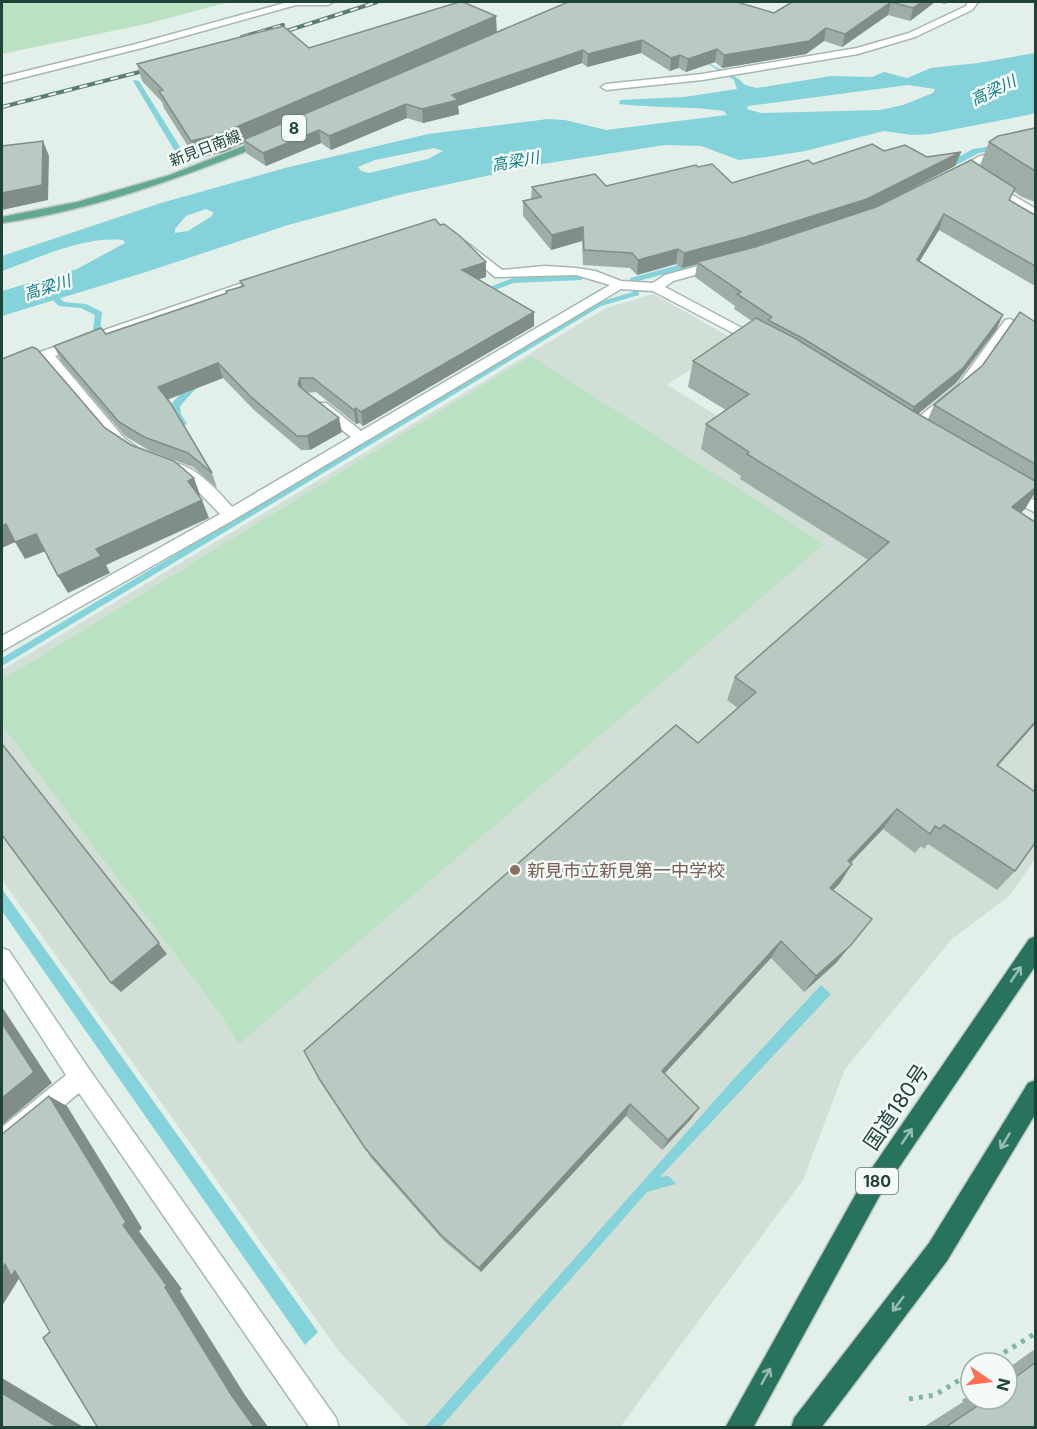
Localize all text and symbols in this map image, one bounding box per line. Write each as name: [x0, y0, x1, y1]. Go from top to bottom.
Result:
water label: 高梁川: [967, 70, 1021, 110]
road number: 8: [282, 115, 306, 141]
street label: 新見日南線: [167, 126, 243, 170]
water label: 高梁川: [490, 147, 542, 175]
water label: 高梁川: [21, 269, 75, 304]
place label: 新見市立新見第一中学校: [527, 860, 725, 881]
marker: 新見市立新見第一中学校: [508, 863, 522, 877]
one-way arrow: [1010, 967, 1022, 983]
street label: 国道180号: [858, 1059, 934, 1155]
one-way arrow: [901, 1128, 913, 1145]
one-way arrow: [998, 1132, 1010, 1149]
road number: 180: [856, 1168, 898, 1194]
one-way arrow: [891, 1296, 904, 1312]
north arrow: [959, 1351, 1019, 1411]
one-way arrow: [761, 1368, 772, 1386]
text: N: [992, 1376, 1015, 1393]

